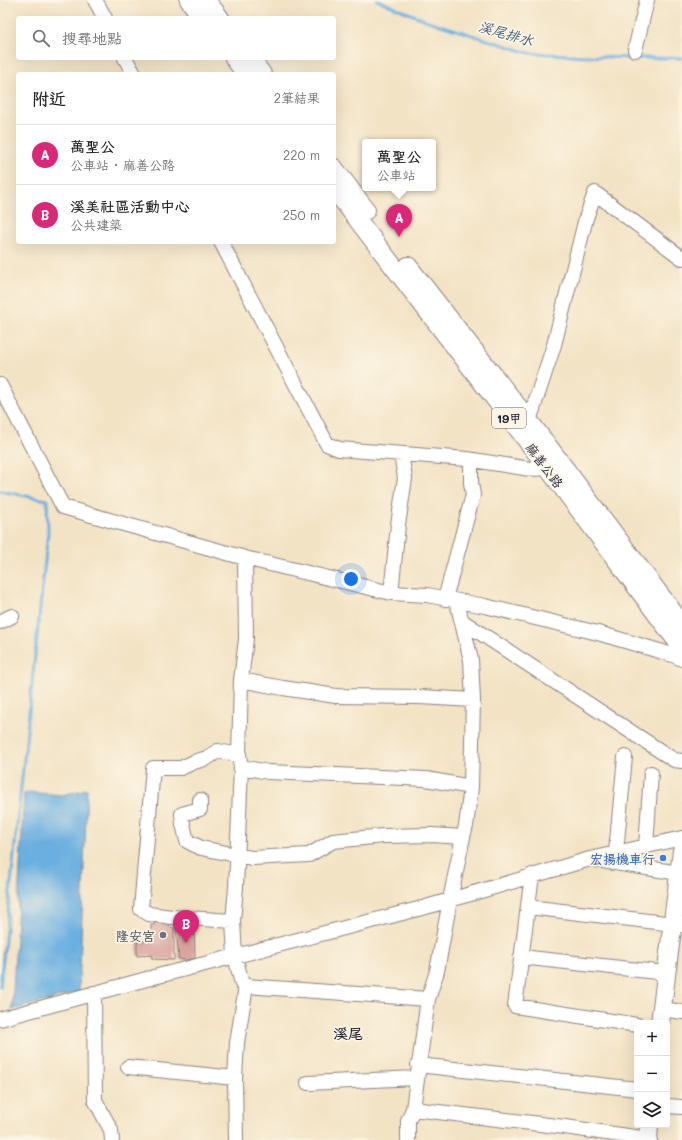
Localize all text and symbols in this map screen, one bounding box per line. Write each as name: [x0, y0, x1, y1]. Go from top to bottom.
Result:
search box: [16, 16, 336, 60]
water label: 溪尾排水: [476, 16, 536, 50]
icon: search: [30, 27, 52, 49]
text: 搜尋地點: [62, 28, 122, 48]
text: 附近: [32, 87, 66, 109]
text: 2筆結果: [274, 89, 320, 106]
text: 萬聖公: [70, 136, 115, 156]
popup: [362, 139, 436, 191]
text: A: [40, 146, 50, 163]
text: 220 m: [283, 146, 320, 163]
text: 萬聖公: [376, 146, 422, 166]
text: 公車站 · 麻善公路: [70, 156, 175, 173]
text: 公車站: [376, 166, 416, 183]
text: 溪美社區活動中心: [70, 196, 190, 216]
pin: A: [386, 204, 412, 237]
text: B: [41, 206, 49, 223]
text: 250 m: [283, 206, 320, 223]
text: 公共建築: [70, 216, 122, 233]
road number: 19甲: [492, 408, 526, 428]
street label: 麻善公路: [523, 439, 567, 491]
your location: [341, 569, 361, 589]
place label: 宏揚機車行: [590, 850, 655, 867]
marker: 宏揚機車行: [658, 853, 668, 863]
pin: B: [173, 910, 199, 943]
place label: 隆安宮: [116, 927, 155, 944]
marker: 隆安宮: [158, 930, 168, 940]
map controls: [634, 1020, 670, 1128]
button: +: [634, 1020, 670, 1056]
district label: 溪尾: [333, 1023, 363, 1043]
button: −: [634, 1056, 670, 1092]
button: layers: [634, 1092, 670, 1128]

